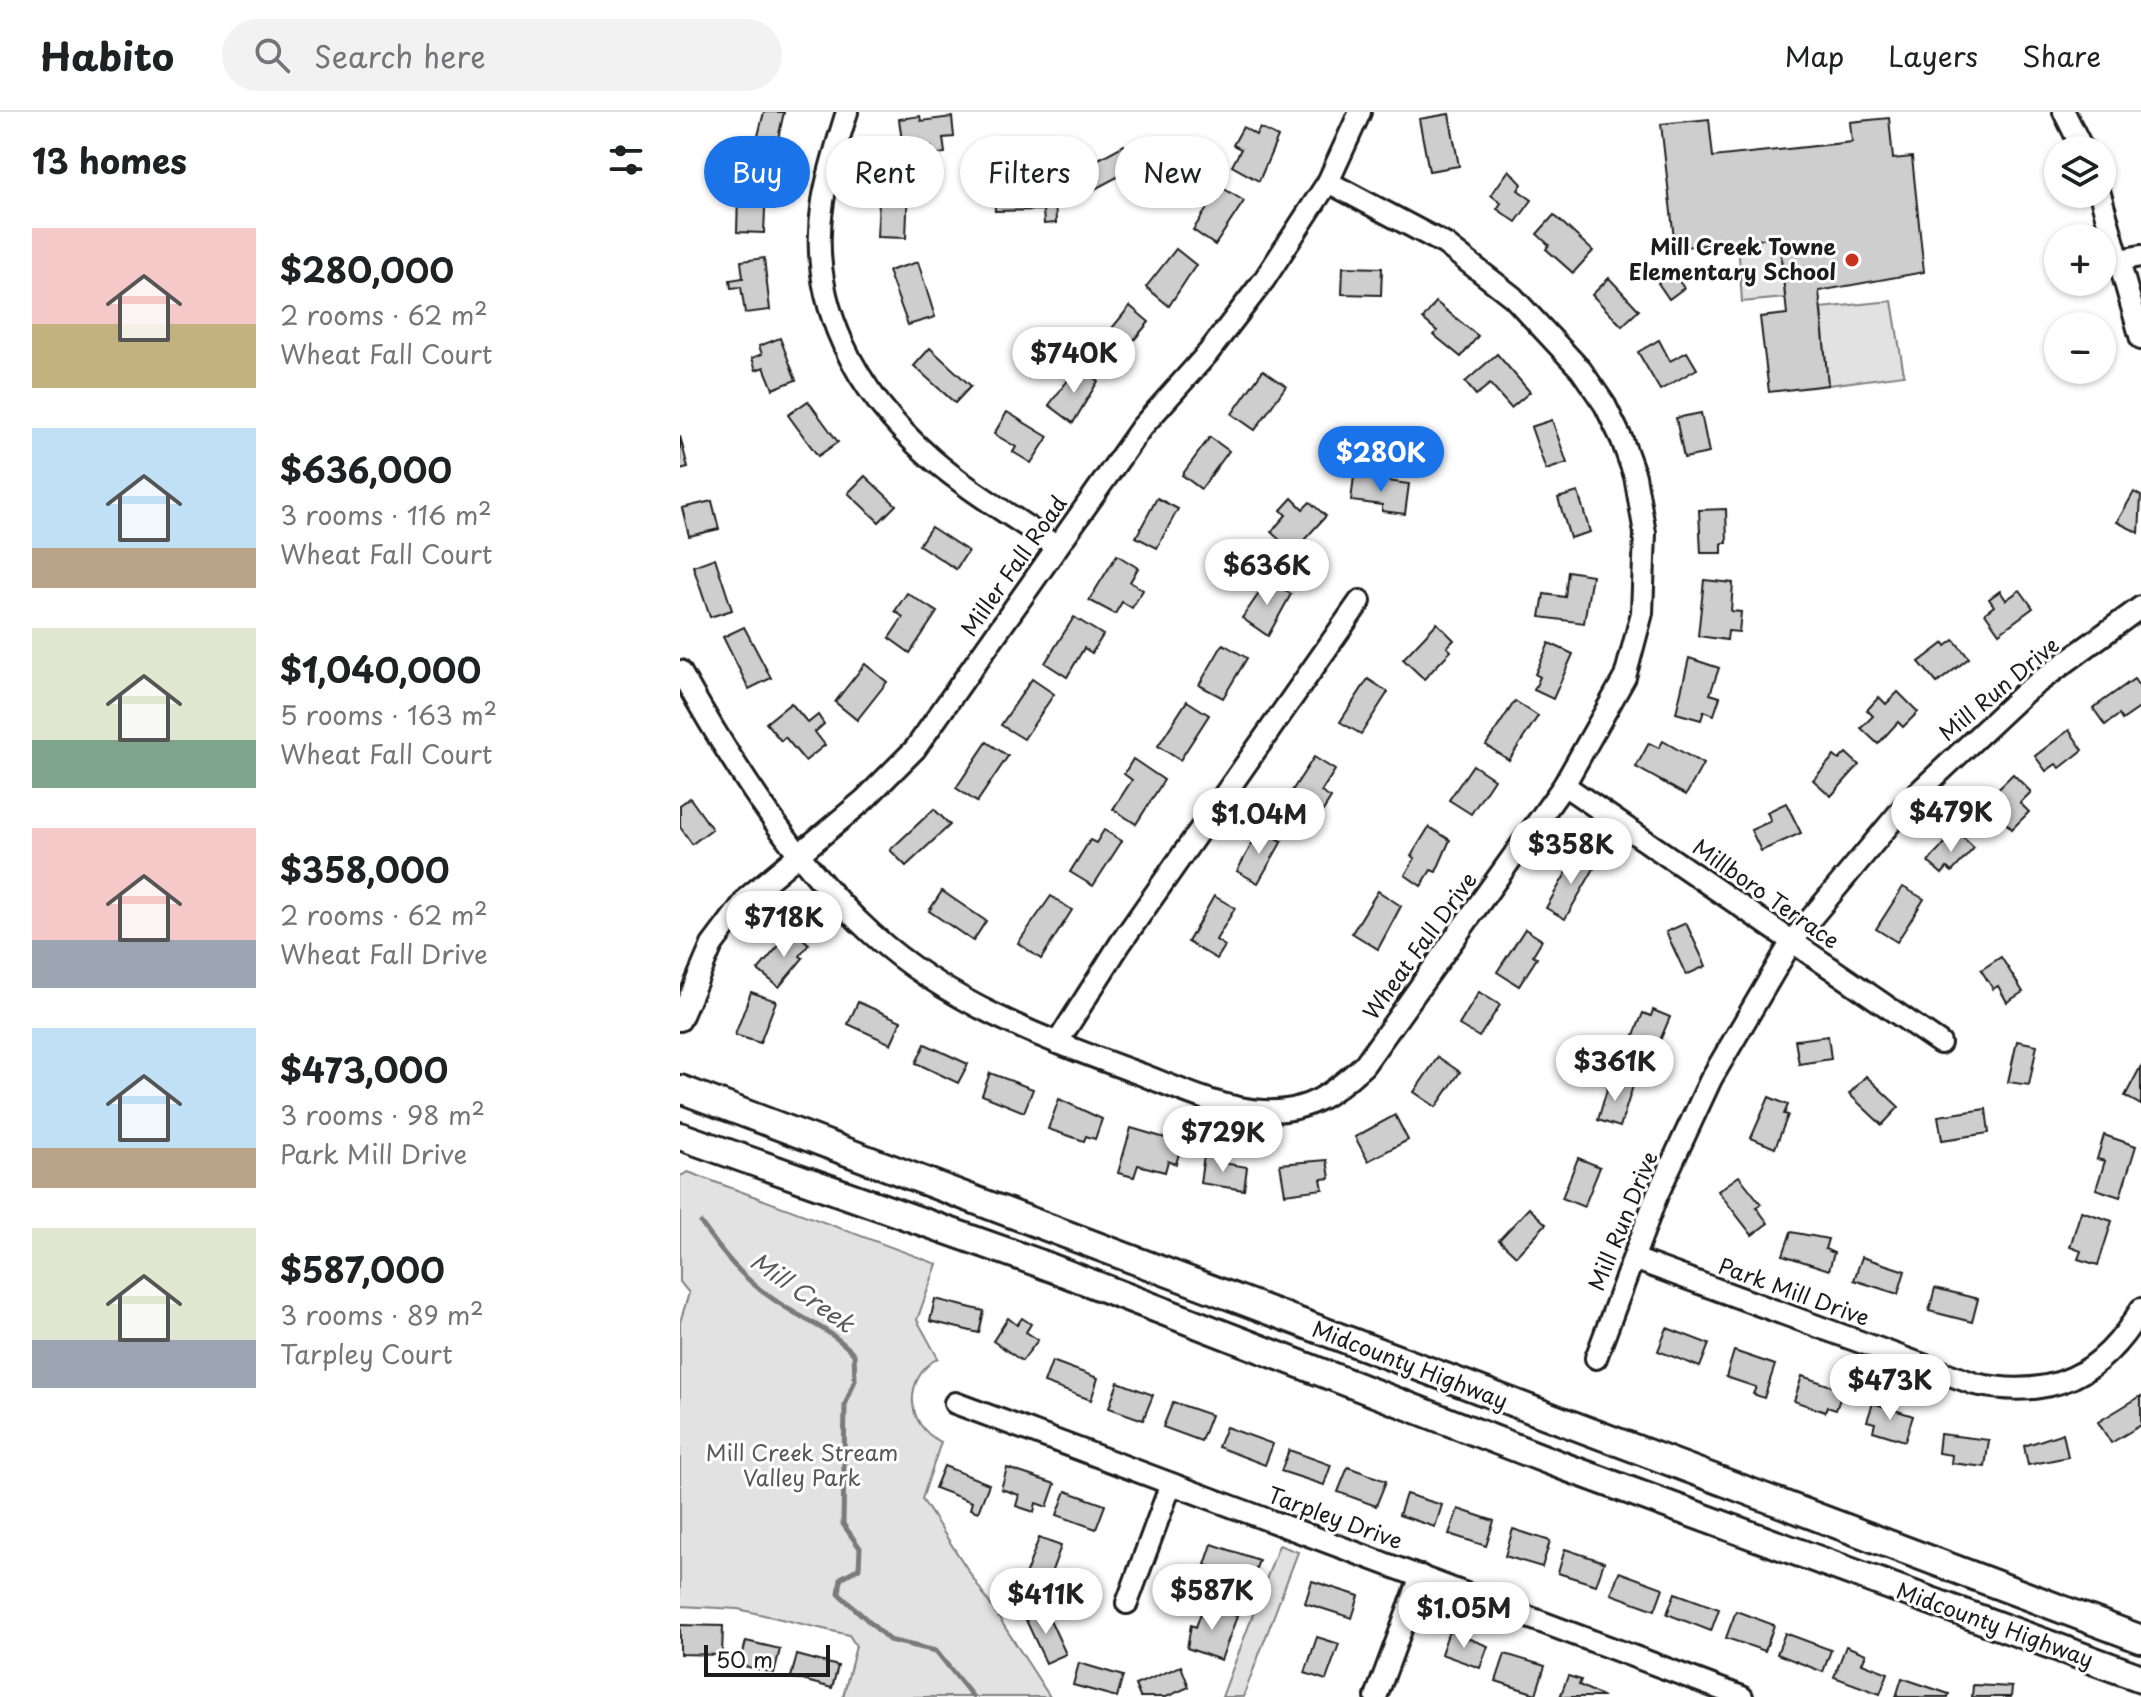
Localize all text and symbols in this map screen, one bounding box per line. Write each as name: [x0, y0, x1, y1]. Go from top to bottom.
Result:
search box: [222, 19, 782, 91]
text: Habito: [40, 27, 174, 84]
icon: search: [250, 33, 294, 77]
text: Search here: [314, 33, 486, 78]
text: Map: [1784, 34, 1844, 77]
text: Layers: [1888, 34, 1978, 77]
text: Share: [2022, 34, 2101, 77]
text: 13 homes: [32, 134, 187, 186]
chip: Buy: [704, 136, 810, 208]
chip: Rent: [826, 136, 944, 208]
chip: Filters: [960, 136, 1099, 208]
chip: New: [1115, 136, 1229, 208]
map controls: [2044, 136, 2116, 384]
button: layers: [2044, 136, 2116, 208]
icon: filters: [604, 138, 648, 182]
button: +: [2044, 224, 2116, 296]
place label: Mill Creek Towne Elementary School: [1629, 229, 1837, 287]
text: $280,000: [280, 243, 454, 295]
marker: Mill Creek Towne Elementary School: [1843, 251, 1861, 269]
icon: home: [96, 260, 192, 356]
text: 2 rooms · 62 m²: [280, 295, 488, 334]
button: −: [2044, 312, 2116, 384]
pin: $740K: [1018, 327, 1130, 395]
text: $740K: [1030, 333, 1118, 372]
text: Wheat Fall Court: [280, 334, 492, 373]
pin: $280K: [1325, 426, 1437, 494]
text: $280K: [1336, 432, 1426, 471]
text: $636,000: [280, 443, 452, 495]
icon: home: [96, 460, 192, 556]
street label: Miller Fall Road: [952, 488, 1074, 642]
text: 3 rooms · 116 m²: [280, 495, 492, 534]
text: Wheat Fall Court: [280, 534, 492, 573]
pin: $636K: [1211, 539, 1323, 607]
text: $636K: [1223, 545, 1311, 584]
street label: Mill Run Drive: [1931, 628, 2065, 748]
text: $1,040,000: [280, 643, 481, 695]
icon: home: [96, 660, 192, 756]
text: 5 rooms · 163 m²: [280, 695, 497, 734]
text: Wheat Fall Court: [280, 734, 492, 773]
pin: $479K: [1895, 786, 2007, 854]
pin: $1.04M: [1194, 788, 1324, 856]
text: $479K: [1909, 792, 1993, 831]
text: $1.04M: [1211, 794, 1307, 833]
pin: $358K: [1515, 818, 1627, 886]
text: $358K: [1528, 824, 1614, 863]
street label: Millboro Terrace: [1687, 830, 1847, 956]
text: $358,000: [280, 843, 450, 895]
icon: home: [96, 860, 192, 956]
street label: Wheat Fall Drive: [1354, 864, 1484, 1026]
pin: $718K: [728, 891, 840, 959]
text: 2 rooms · 62 m²: [280, 895, 488, 934]
text: $718K: [744, 897, 824, 936]
text: Wheat Fall Drive: [280, 934, 488, 973]
pin: $361K: [1559, 1035, 1671, 1103]
text: $361K: [1574, 1041, 1656, 1080]
text: $473,000: [280, 1043, 448, 1095]
icon: home: [96, 1060, 192, 1156]
text: 3 rooms · 98 m²: [280, 1095, 485, 1134]
pin: $729K: [1167, 1106, 1279, 1174]
text: $729K: [1181, 1112, 1265, 1151]
text: Park Mill Drive: [280, 1134, 467, 1173]
street label: Mill Run Drive: [1579, 1146, 1665, 1295]
water label: Mill Creek: [744, 1242, 864, 1341]
text: $587,000: [280, 1243, 445, 1295]
street label: Park Mill Drive: [1714, 1248, 1875, 1333]
icon: home: [96, 1260, 192, 1356]
text: 3 rooms · 89 m²: [280, 1295, 484, 1334]
street label: Midcounty Highway: [1308, 1311, 1513, 1416]
text: Tarpley Court: [280, 1334, 453, 1373]
pin: $473K: [1834, 1354, 1946, 1422]
text: $473K: [1848, 1360, 1932, 1399]
park label: Mill Creek Stream Valley Park: [706, 1435, 898, 1493]
street label: Tarpley Drive: [1263, 1477, 1408, 1556]
pin: $587K: [1156, 1564, 1268, 1632]
pin: $411K: [990, 1568, 1102, 1636]
text: $587K: [1170, 1570, 1254, 1609]
street label: Midcounty Highway: [1892, 1573, 2099, 1675]
text: $411K: [1008, 1574, 1084, 1613]
pin: $1.05M: [1399, 1582, 1529, 1650]
text: $1.05M: [1417, 1588, 1511, 1627]
scale bar: [704, 1641, 830, 1677]
text: 50 m: [716, 1642, 773, 1675]

